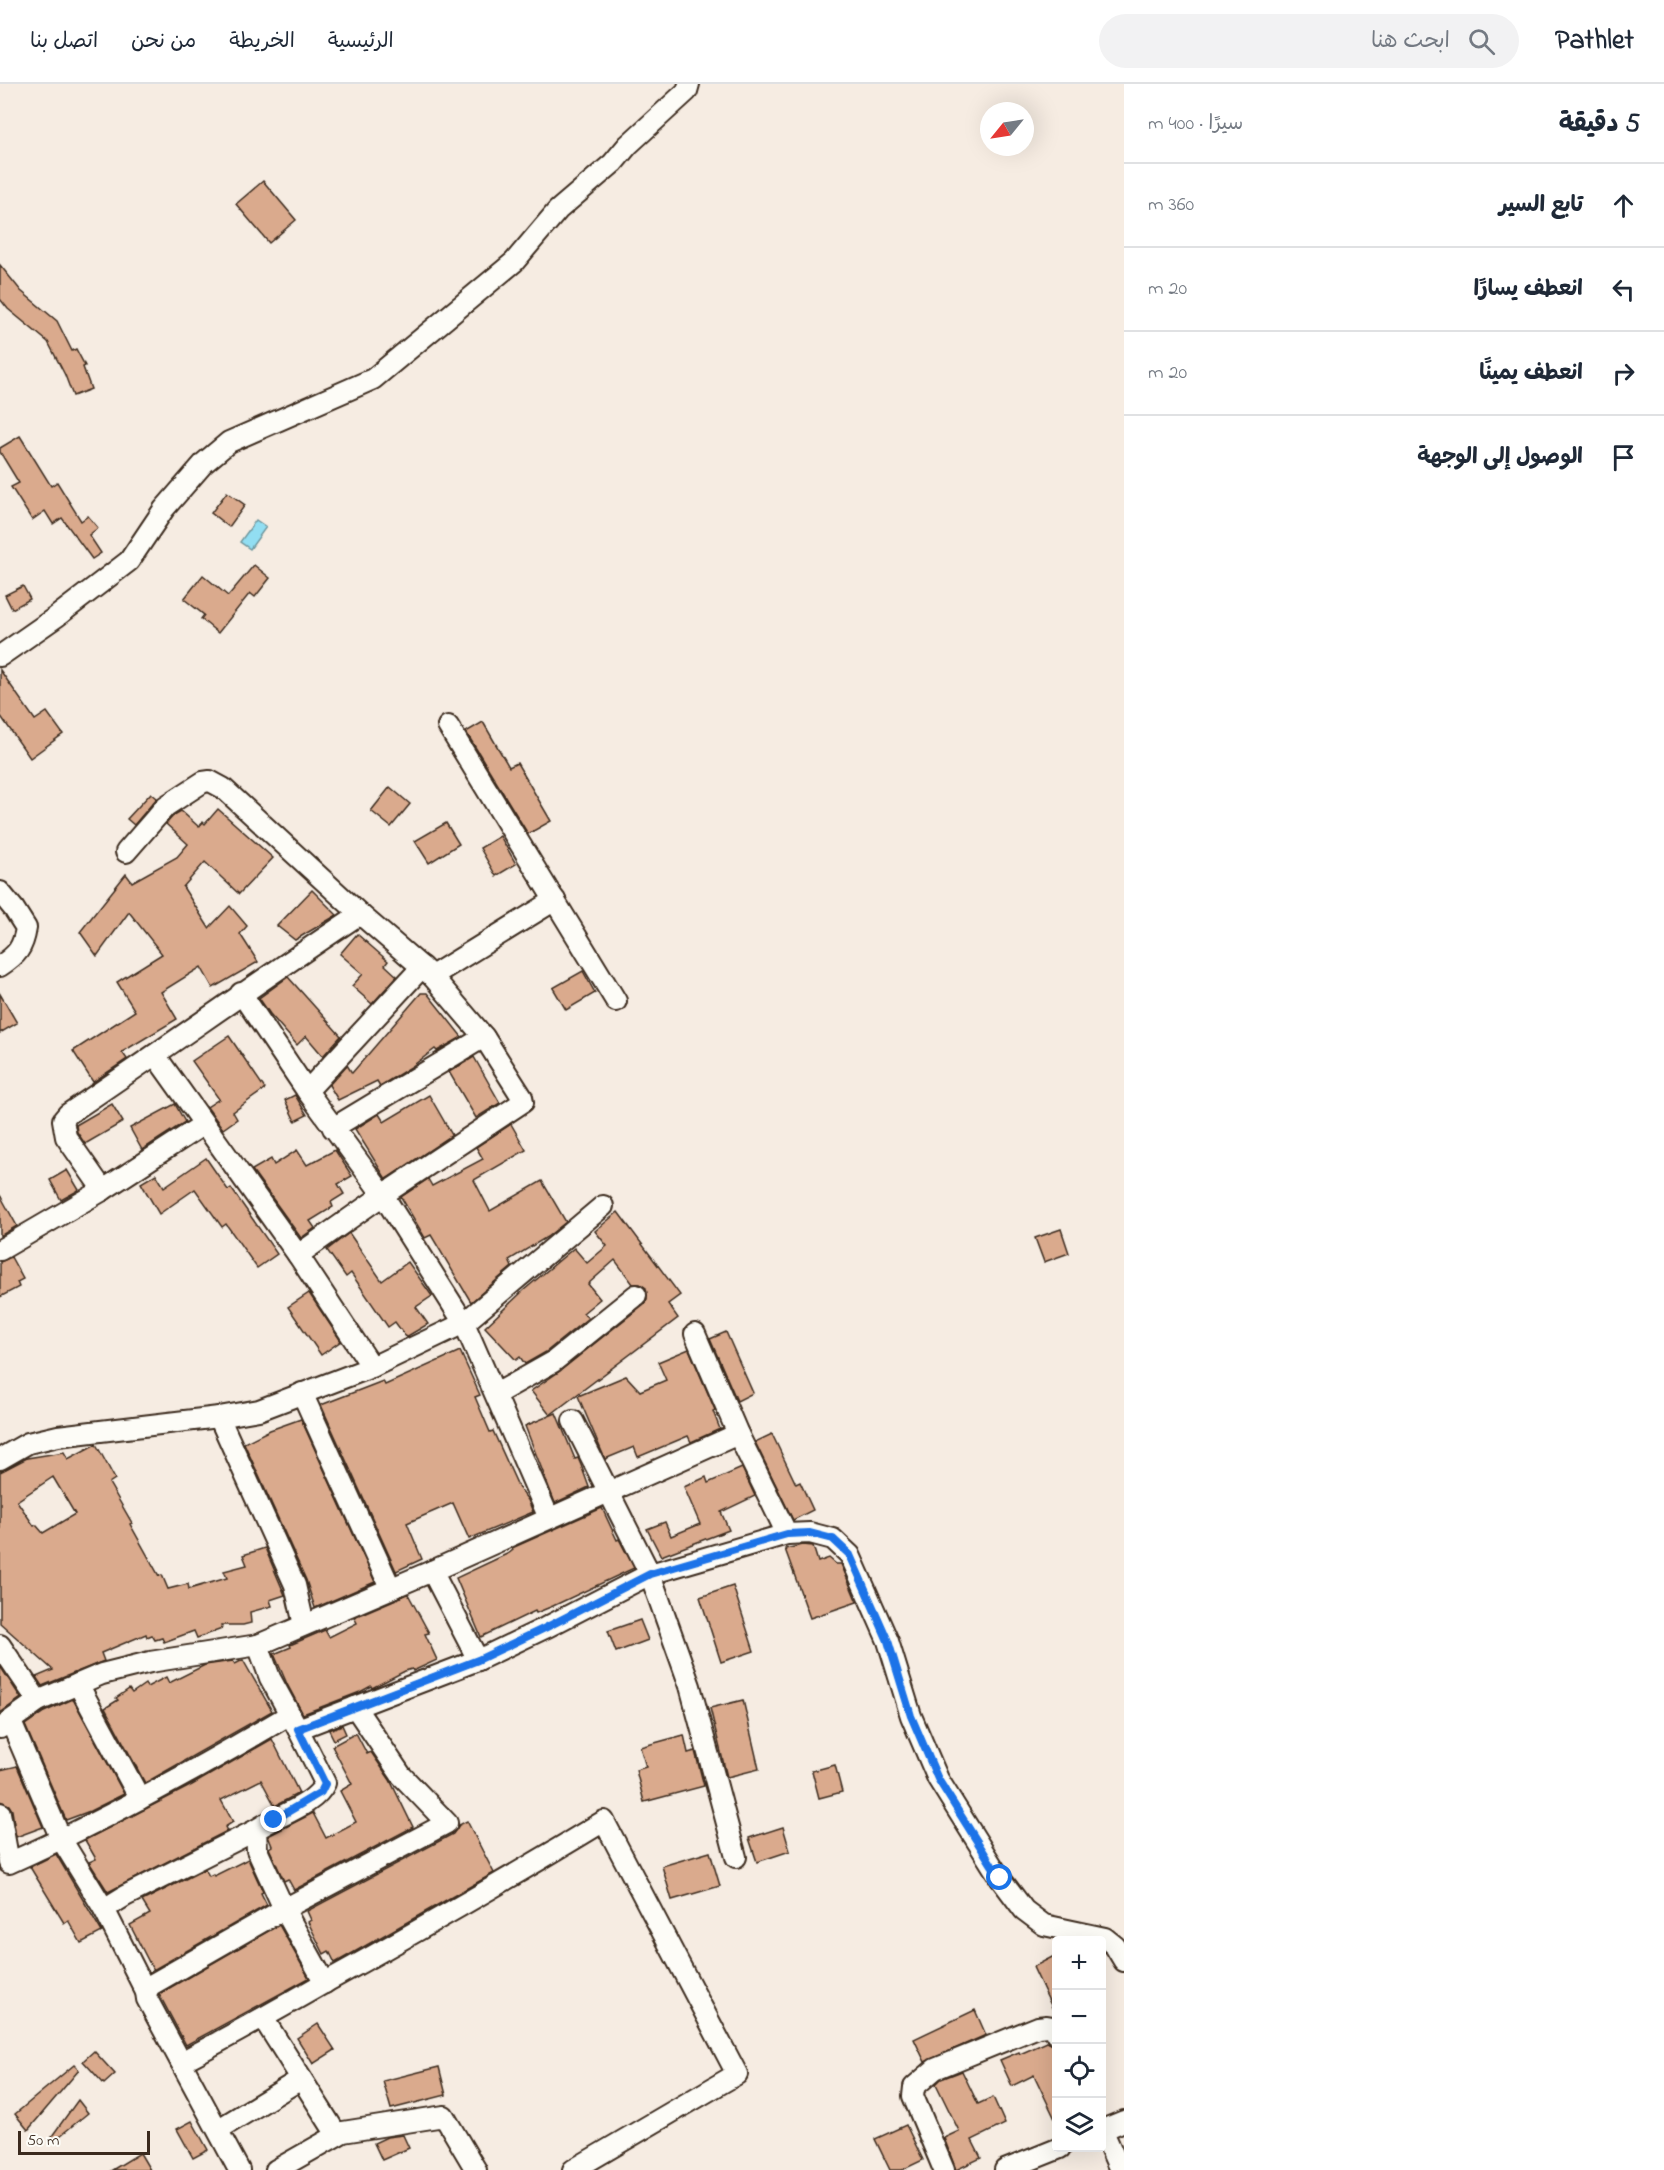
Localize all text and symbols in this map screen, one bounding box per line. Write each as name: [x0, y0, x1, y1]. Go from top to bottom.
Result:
search box: [1099, 14, 1519, 68]
text: Pathlet: [1555, 21, 1634, 62]
icon: search: [1465, 25, 1498, 58]
text: ابحث هنا: [1371, 26, 1450, 58]
text: اتصل بنا: [30, 27, 98, 57]
text: من نحن: [131, 27, 196, 57]
text: الخريطة: [229, 27, 295, 57]
text: الرئيسية: [328, 27, 394, 57]
north arrow: [980, 102, 1034, 156]
text: 5 دقيقة: [1559, 106, 1640, 144]
text: سيرًا · 400 m: [1148, 110, 1243, 139]
icon: ahead: [1607, 189, 1640, 222]
text: تابع السير: [1499, 190, 1583, 222]
text: 360 m: [1148, 191, 1194, 220]
icon: left: [1607, 273, 1640, 306]
text: انعطف يسارًا: [1474, 274, 1583, 306]
text: 20 m: [1148, 275, 1187, 304]
icon: right: [1607, 357, 1640, 390]
text: انعطف يمينًا: [1479, 358, 1583, 390]
text: 20 m: [1148, 359, 1187, 388]
icon: arrive: [1607, 441, 1640, 474]
text: الوصول إلى الوجهة: [1417, 442, 1583, 474]
route end: [260, 1806, 286, 1832]
route start: [986, 1864, 1012, 1890]
map controls: [1052, 1936, 1106, 2152]
button: +: [1052, 1936, 1106, 1990]
button: −: [1052, 1990, 1106, 2044]
button: locate: [1052, 2044, 1106, 2098]
button: layers: [1052, 2098, 1106, 2152]
scale bar: [18, 2128, 150, 2156]
text: 50 m: [27, 2129, 59, 2153]

